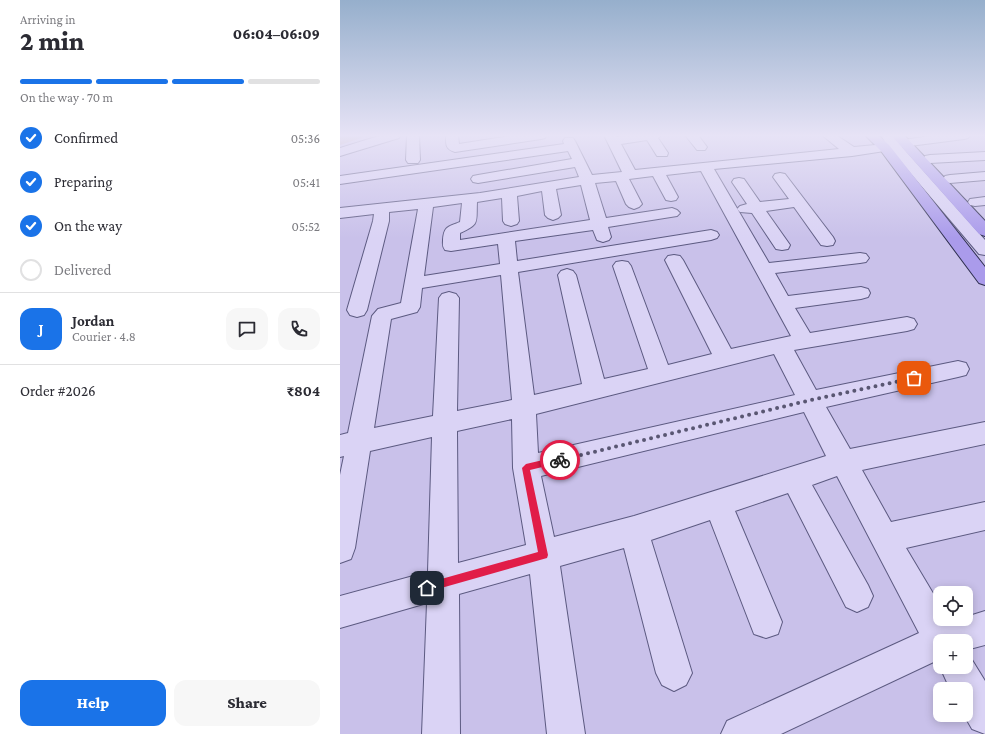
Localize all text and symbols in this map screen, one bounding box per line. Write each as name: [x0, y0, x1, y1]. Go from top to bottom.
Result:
text: Arriving in: [20, 12, 76, 27]
text: 06:04–06:09: [233, 26, 320, 42]
text: 2 min: [20, 27, 84, 56]
text: On the way · 70 m: [20, 90, 113, 105]
icon: check: [20, 127, 42, 149]
text: Confirmed: [54, 130, 118, 146]
text: 05:36: [291, 131, 320, 146]
icon: check: [20, 171, 42, 193]
text: Preparing: [54, 174, 113, 190]
text: 05:41: [293, 175, 320, 190]
icon: check: [20, 215, 42, 237]
text: On the way: [54, 218, 122, 234]
text: 05:52: [292, 219, 320, 234]
text: Delivered: [54, 262, 111, 278]
button: chat: [226, 308, 268, 350]
button: phone: [278, 308, 320, 350]
text: Jordan: [72, 313, 114, 329]
text: J: [38, 321, 44, 337]
text: Courier · 4.8: [72, 329, 136, 344]
pin: [897, 361, 931, 395]
icon: bag: [903, 367, 925, 389]
text: Order #2026: [20, 383, 96, 399]
text: ₹804: [286, 383, 320, 399]
courier: [540, 440, 580, 480]
icon: bike: [549, 449, 571, 471]
pin: [410, 571, 444, 605]
icon: home: [416, 577, 438, 599]
map controls: [933, 586, 973, 722]
button: locate: [933, 586, 973, 626]
button: +: [933, 634, 973, 674]
button: Help: [20, 680, 166, 726]
button: Share: [174, 680, 320, 726]
button: −: [933, 682, 973, 722]

